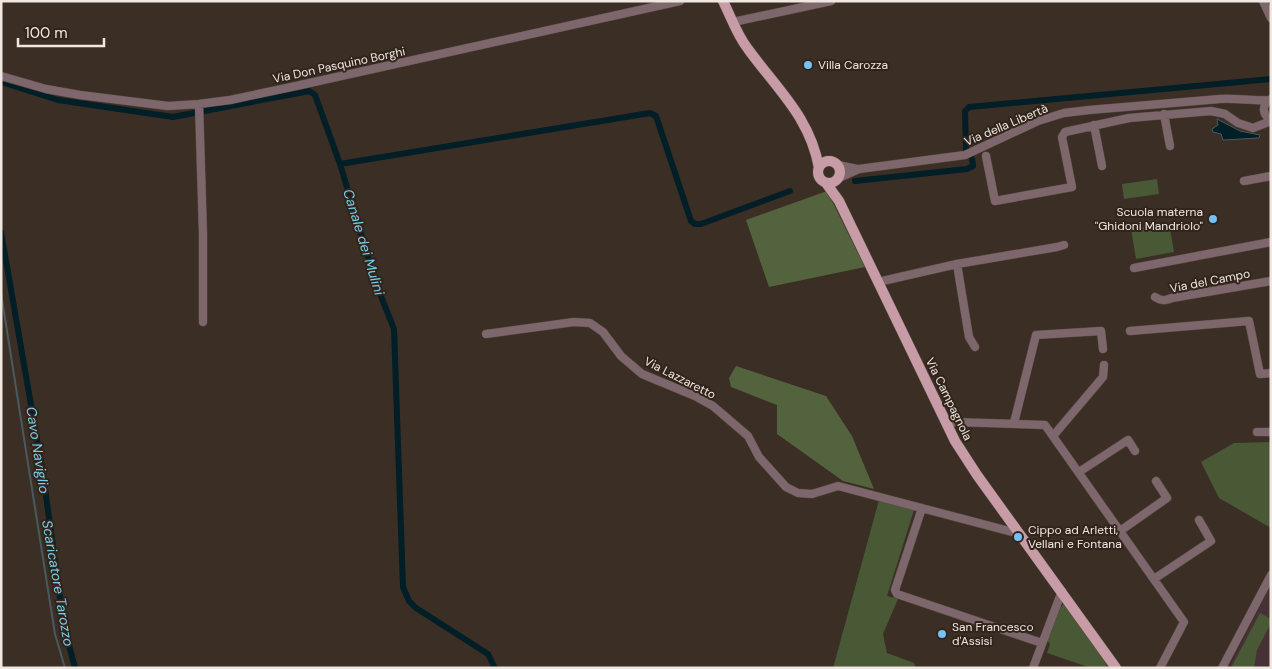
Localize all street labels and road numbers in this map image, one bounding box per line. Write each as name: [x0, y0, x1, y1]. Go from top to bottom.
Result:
street label: Via Don Pasquino Borghi: [271, 43, 407, 87]
street label: Via della Libertà: [962, 100, 1050, 150]
street label: Via del Campo: [1169, 265, 1251, 297]
street label: Via Lazzaretto: [642, 353, 718, 403]
street label: Via Campagnola: [922, 355, 976, 443]

